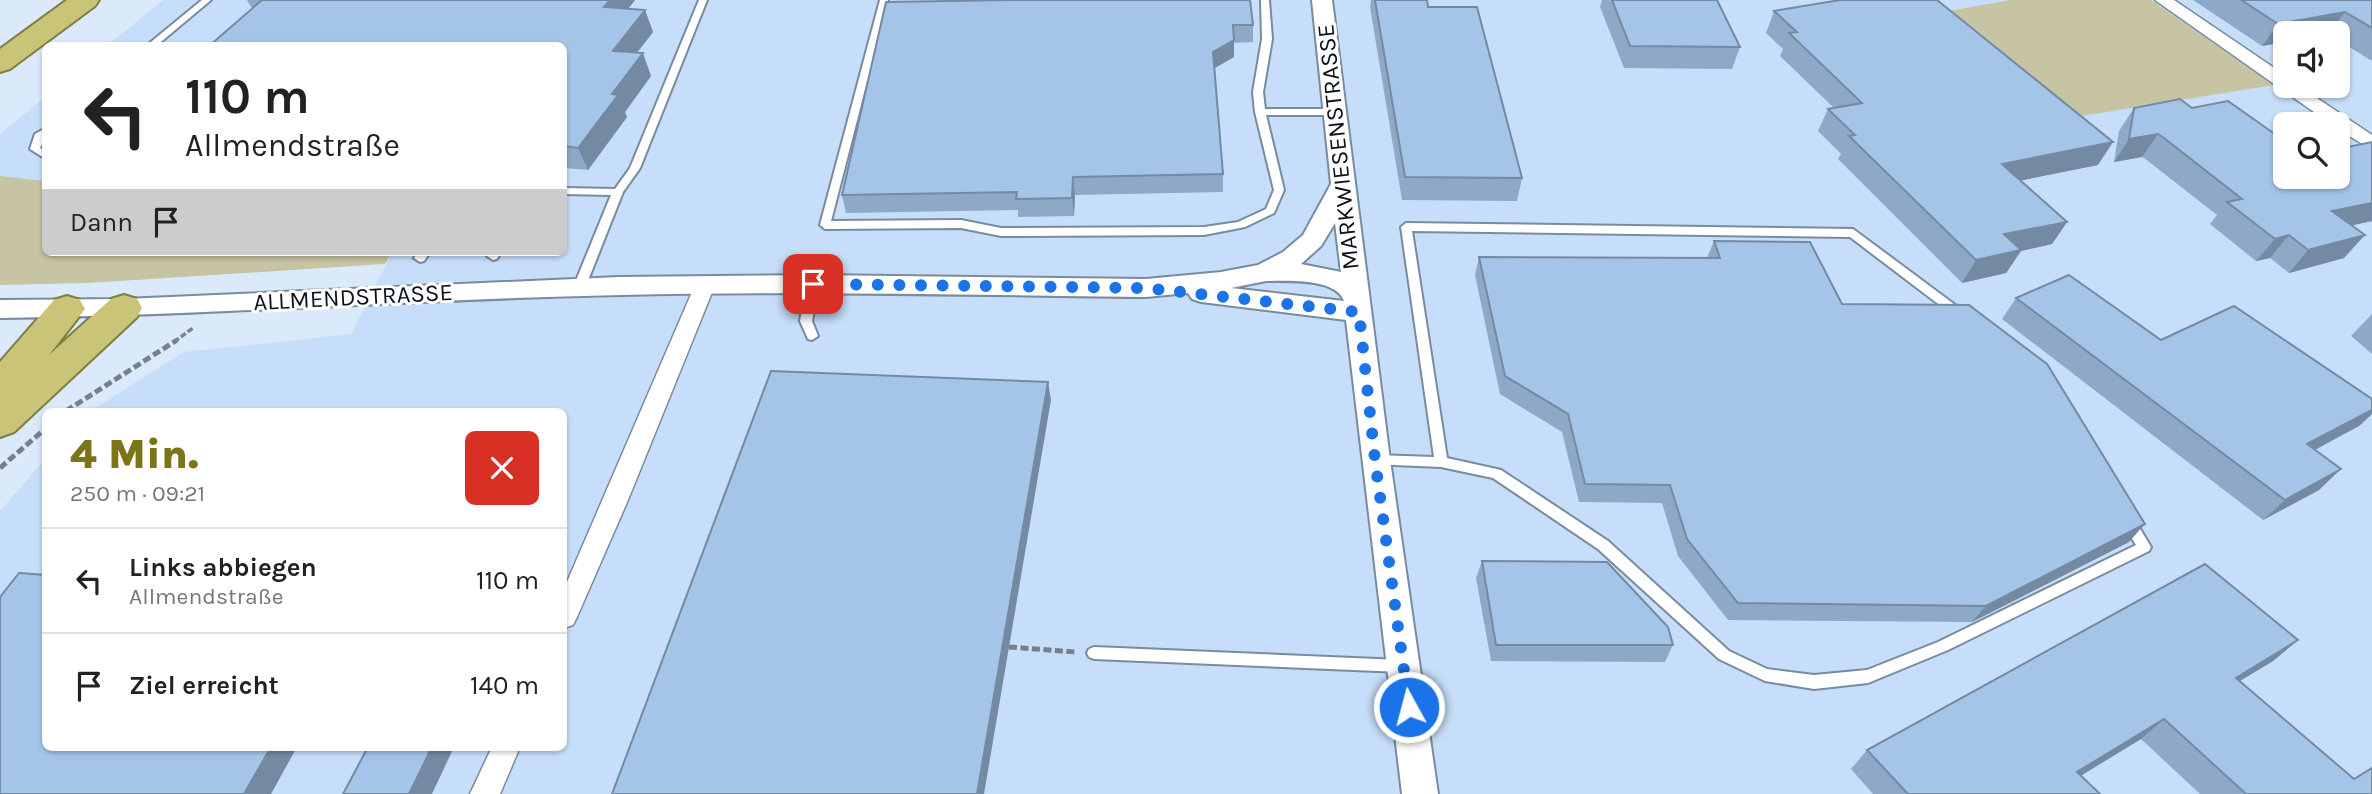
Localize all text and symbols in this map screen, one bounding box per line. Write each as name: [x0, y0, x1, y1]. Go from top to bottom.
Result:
map controls: [2273, 21, 2350, 189]
button: sound: [2273, 21, 2350, 98]
street label: MARKWIESENSTRASSE: [1311, 23, 1365, 271]
text: 110 m: [185, 68, 310, 125]
icon: left: [70, 70, 161, 161]
button: search: [2273, 112, 2350, 189]
text: Allmendstraße: [185, 127, 400, 164]
icon: arrive: [147, 203, 185, 241]
text: Dann: [70, 207, 133, 238]
pin: [783, 254, 843, 314]
icon: arrive: [794, 265, 832, 303]
street label: ALLMENDSTRASSE: [252, 278, 454, 316]
text: 4 Min.: [70, 429, 199, 479]
button: close: [465, 431, 539, 505]
text: 250 m · 09:21: [70, 480, 205, 507]
text: Links abbiegen: [129, 552, 317, 583]
icon: left: [70, 562, 108, 600]
text: 110 m: [476, 565, 539, 596]
text: Allmendstraße: [129, 583, 284, 610]
icon: arrive: [70, 667, 108, 705]
text: Ziel erreicht: [129, 670, 279, 701]
text: 140 m: [470, 670, 539, 701]
position arrow: [1372, 670, 1446, 744]

